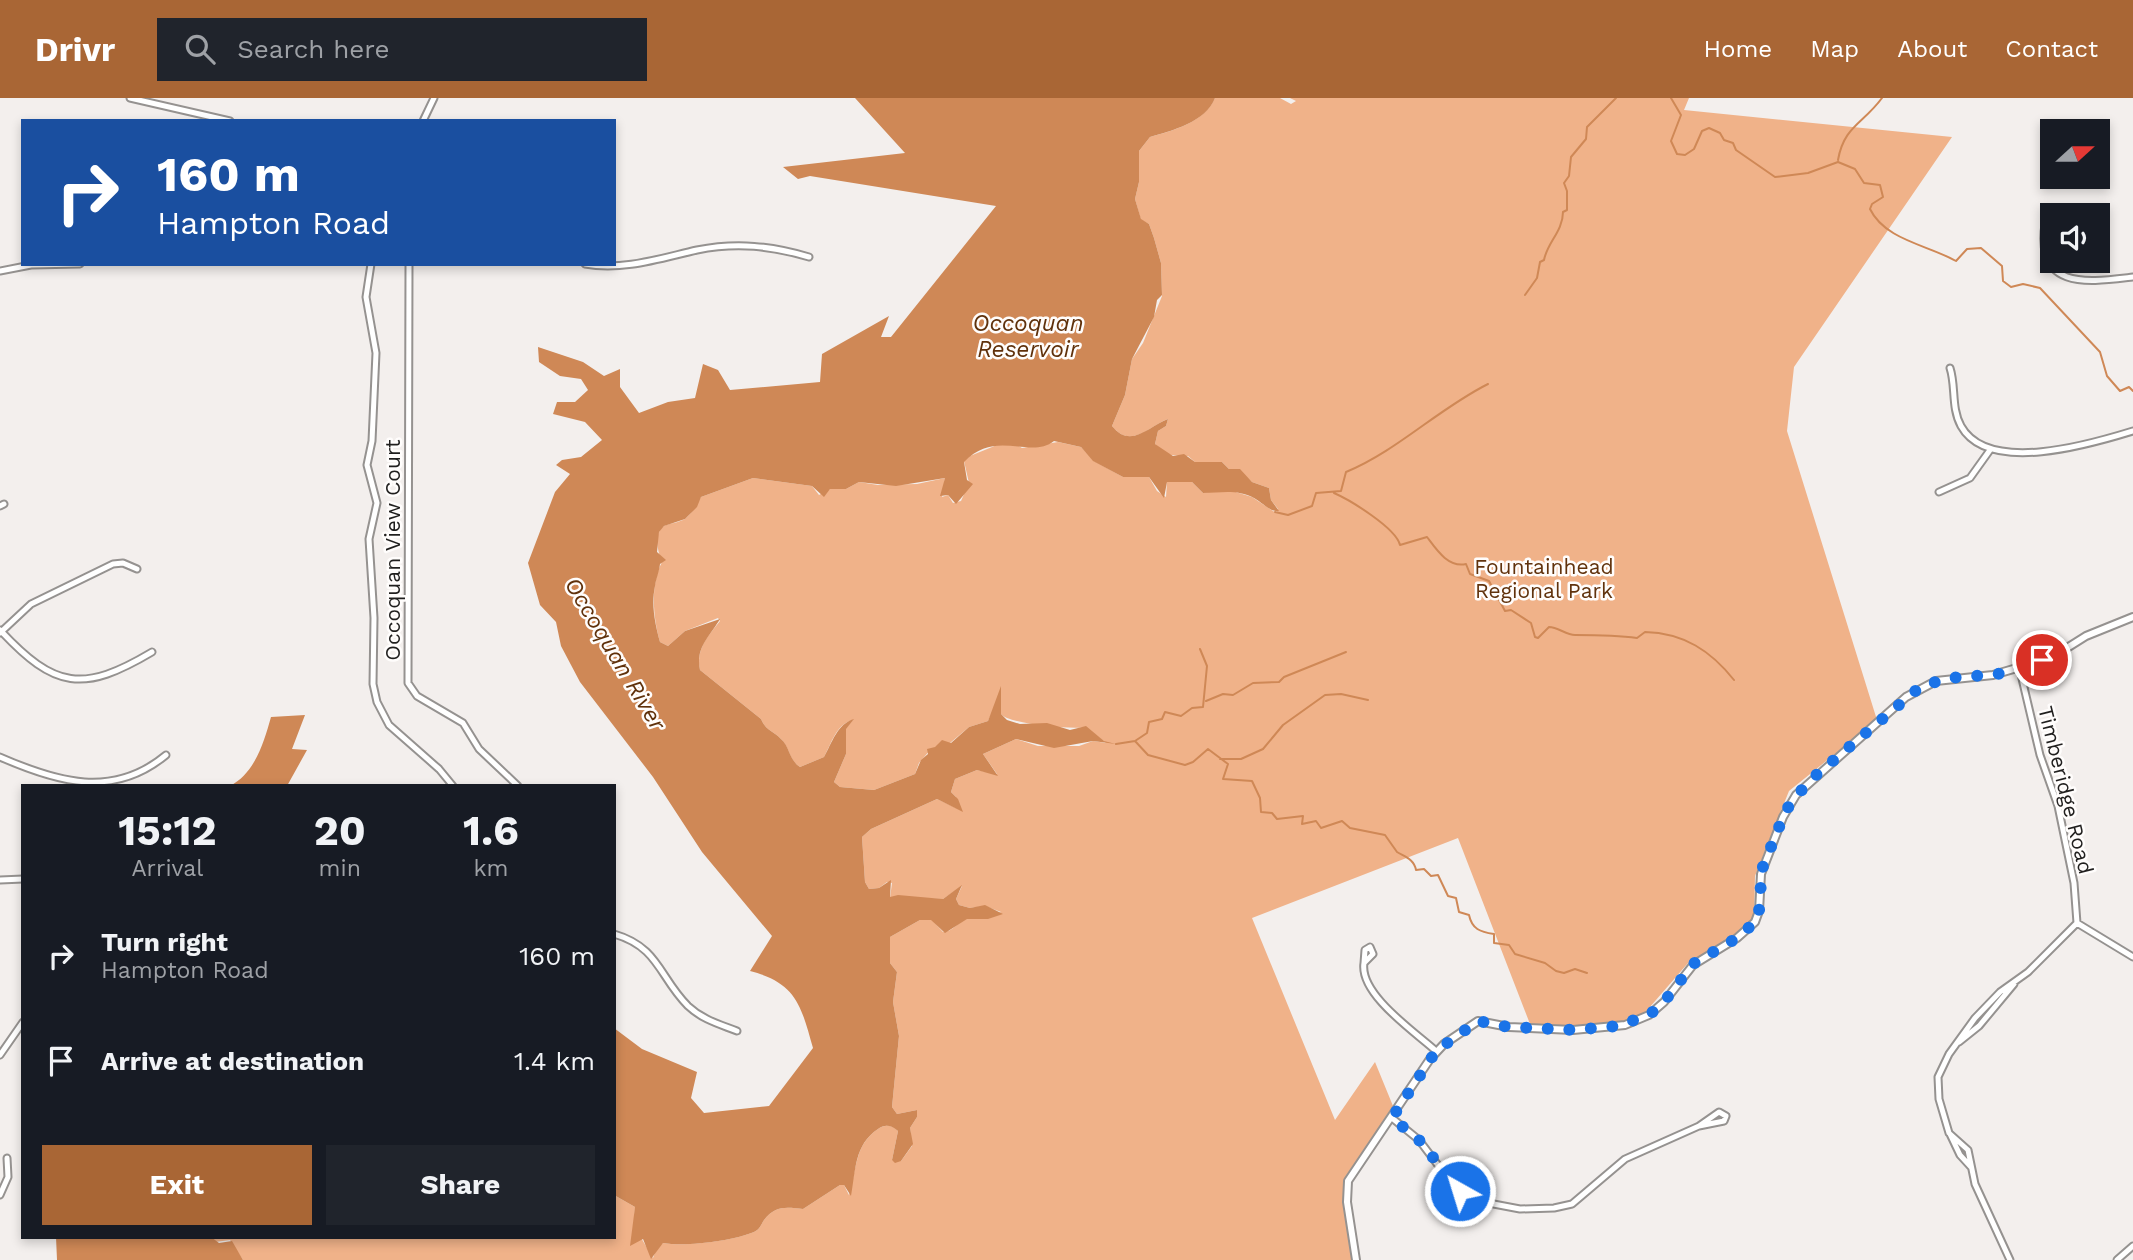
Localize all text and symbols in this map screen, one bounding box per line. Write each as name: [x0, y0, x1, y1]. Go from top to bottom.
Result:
search box: [157, 18, 647, 81]
text: Drivr: [35, 30, 115, 69]
icon: search: [181, 30, 219, 68]
text: Search here: [237, 34, 390, 64]
text: Home: [1704, 35, 1772, 63]
text: Map: [1810, 35, 1859, 63]
text: About: [1897, 35, 1967, 63]
text: Contact: [2005, 35, 2098, 63]
north arrow: [2040, 119, 2110, 189]
map controls: [2040, 119, 2110, 273]
text: 160 m: [157, 145, 300, 203]
icon: right: [42, 147, 133, 238]
button: sound: [2040, 203, 2110, 273]
text: Hampton Road: [157, 204, 390, 242]
water label: Occoquan Reservoir: [972, 310, 1084, 363]
street label: Occoquan View Court: [380, 439, 405, 661]
park label: Fountainhead Regional Park: [1474, 554, 1614, 603]
water label: Occoquan River: [559, 573, 672, 736]
pin: [2012, 630, 2072, 690]
icon: arrive: [2023, 641, 2061, 679]
street label: Timberidge Road: [2033, 703, 2099, 877]
text: 15:12: [118, 806, 217, 855]
text: 20: [314, 806, 366, 855]
text: 1.6: [463, 806, 519, 855]
text: Arrival: [131, 855, 203, 882]
text: min: [319, 855, 361, 882]
text: km: [473, 855, 508, 882]
text: Turn right: [101, 927, 228, 957]
icon: right: [42, 937, 80, 975]
text: 160 m: [519, 941, 595, 971]
text: Hampton Road: [101, 957, 269, 984]
icon: arrive: [42, 1042, 80, 1080]
text: Arrive at destination: [101, 1046, 364, 1076]
text: 1.4 km: [514, 1046, 595, 1076]
button: Exit: [42, 1145, 312, 1225]
button: Share: [326, 1145, 595, 1225]
position arrow: [1423, 1154, 1497, 1228]

